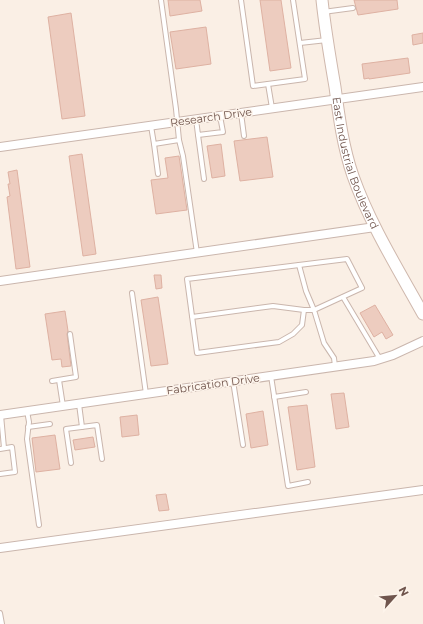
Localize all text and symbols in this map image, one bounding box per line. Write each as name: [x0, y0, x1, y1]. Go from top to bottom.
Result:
street label: East Industrial Boulevard: [329, 96, 382, 231]
street label: Research Drive: [169, 104, 253, 130]
street label: Fabrication Drive: [165, 370, 261, 397]
north arrow: [375, 576, 415, 616]
text: N: [396, 584, 412, 599]

